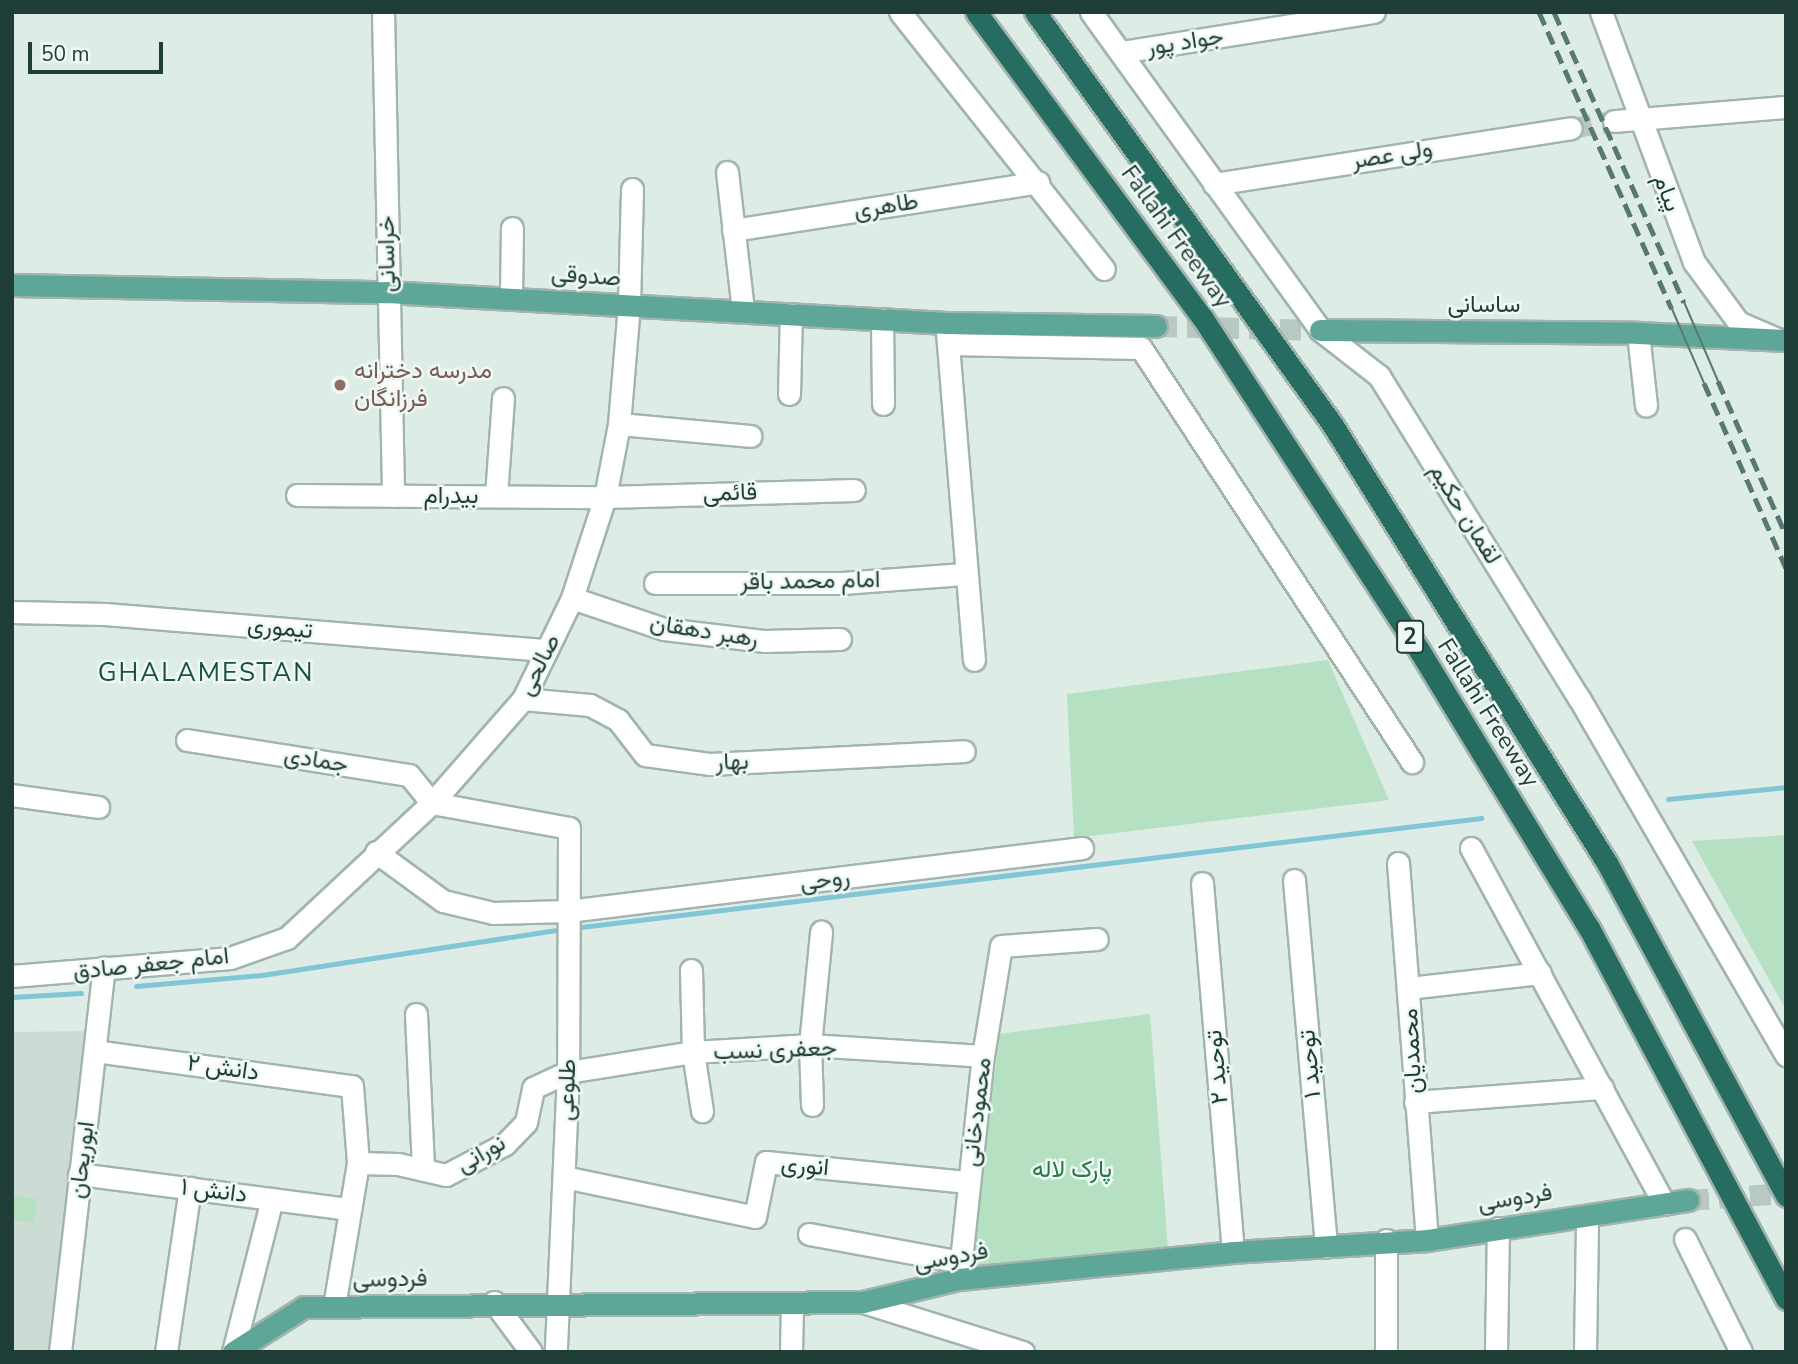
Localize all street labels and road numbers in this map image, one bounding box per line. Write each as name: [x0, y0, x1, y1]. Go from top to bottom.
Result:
street label: جواد پور: [1144, 22, 1226, 62]
street label: ولی عصر: [1349, 134, 1435, 176]
street label: Fallahi Freeway: [1115, 160, 1237, 314]
street label: پیام: [1647, 170, 1687, 216]
street label: طاهری: [852, 187, 920, 225]
street label: خراسانی: [372, 215, 402, 293]
street label: صدوقی: [550, 259, 622, 293]
street label: ساسانی: [1448, 291, 1520, 319]
street label: لقمان حکیم: [1423, 458, 1507, 570]
street label: قائمی: [702, 478, 758, 508]
street label: بیدرام: [424, 482, 478, 510]
street label: امام محمد باقر: [739, 565, 881, 597]
street label: رهبر دهقان: [648, 608, 760, 654]
street label: تیموری: [246, 611, 314, 645]
road number: 2: [1396, 618, 1424, 656]
street label: صالحی: [511, 629, 567, 701]
street label: Fallahi Freeway: [1431, 634, 1545, 792]
street label: جمادی: [282, 741, 350, 779]
street label: بهار: [715, 747, 749, 777]
street label: روحی: [798, 863, 852, 897]
street label: امام جعفر صادق: [72, 941, 230, 987]
street label: محمدیان: [1395, 1007, 1429, 1095]
street label: توحید ۲: [1199, 1029, 1235, 1105]
street label: توحید ۱: [1293, 1029, 1327, 1099]
street label: جعفری نسب: [713, 1033, 837, 1067]
street label: دانش ۲: [185, 1049, 261, 1087]
street label: محمودخانی: [956, 1056, 998, 1168]
street label: طلوعی: [552, 1059, 582, 1121]
street label: ابوریحان: [63, 1120, 101, 1200]
street label: نورانی: [451, 1129, 511, 1179]
street label: انوری: [780, 1150, 830, 1182]
street label: دانش ۱: [179, 1173, 249, 1209]
street label: فردوسی: [1476, 1178, 1554, 1218]
street label: فردوسی: [912, 1236, 990, 1278]
street label: فردوسی: [352, 1264, 428, 1294]

